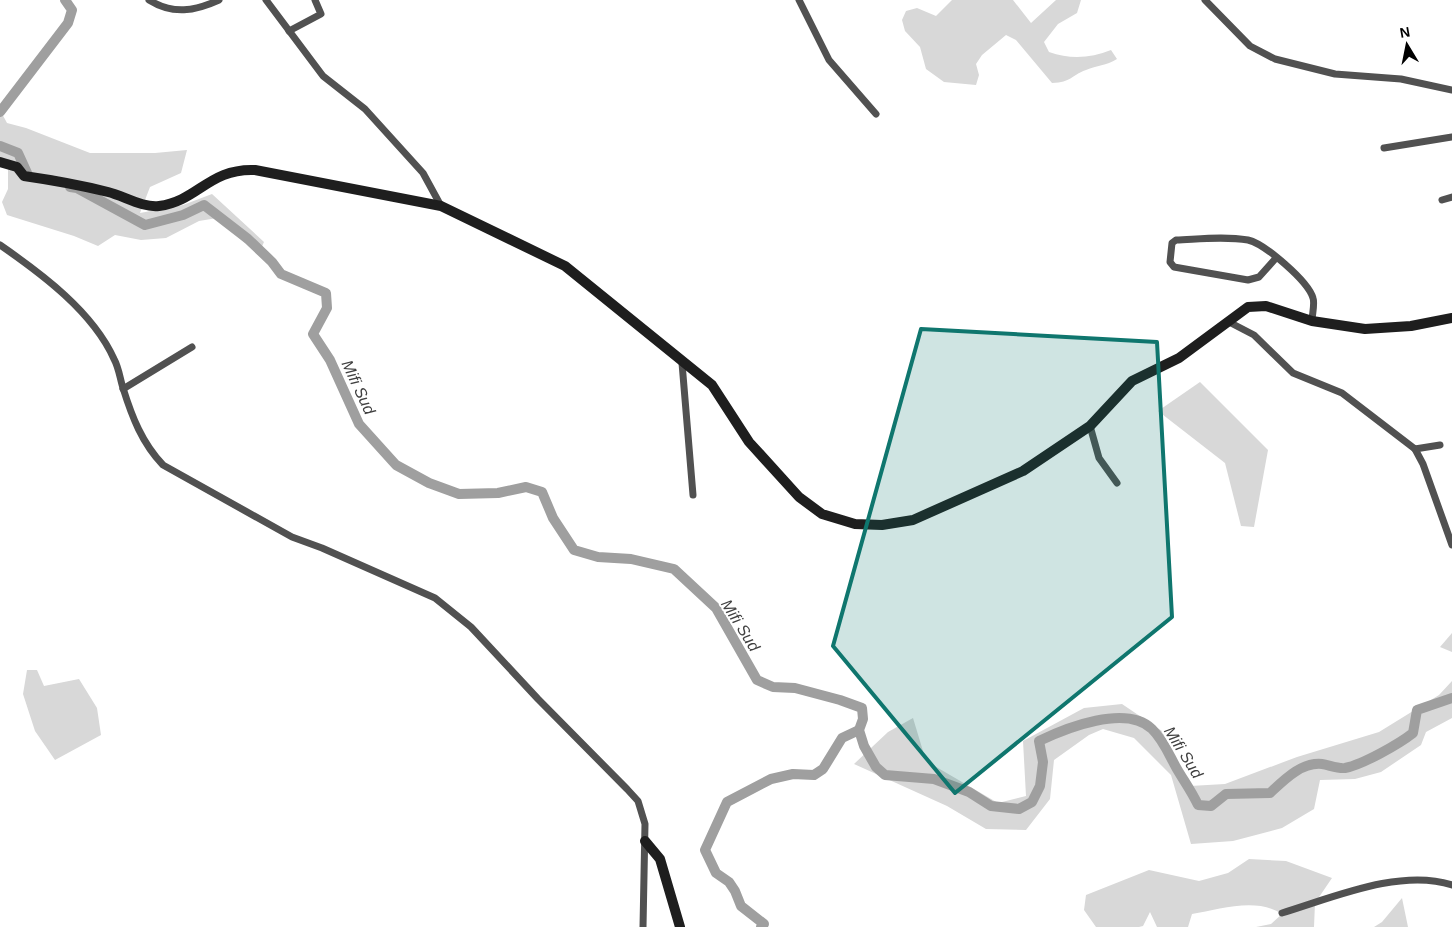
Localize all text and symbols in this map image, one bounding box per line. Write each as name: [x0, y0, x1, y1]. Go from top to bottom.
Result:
north arrow: [1382, 20, 1432, 70]
text: N: [1398, 23, 1411, 41]
water label: Mifi Sud: [339, 357, 379, 418]
water label: Mifi Sud: [718, 596, 764, 655]
water label: Mifi Sud: [1161, 723, 1207, 782]

